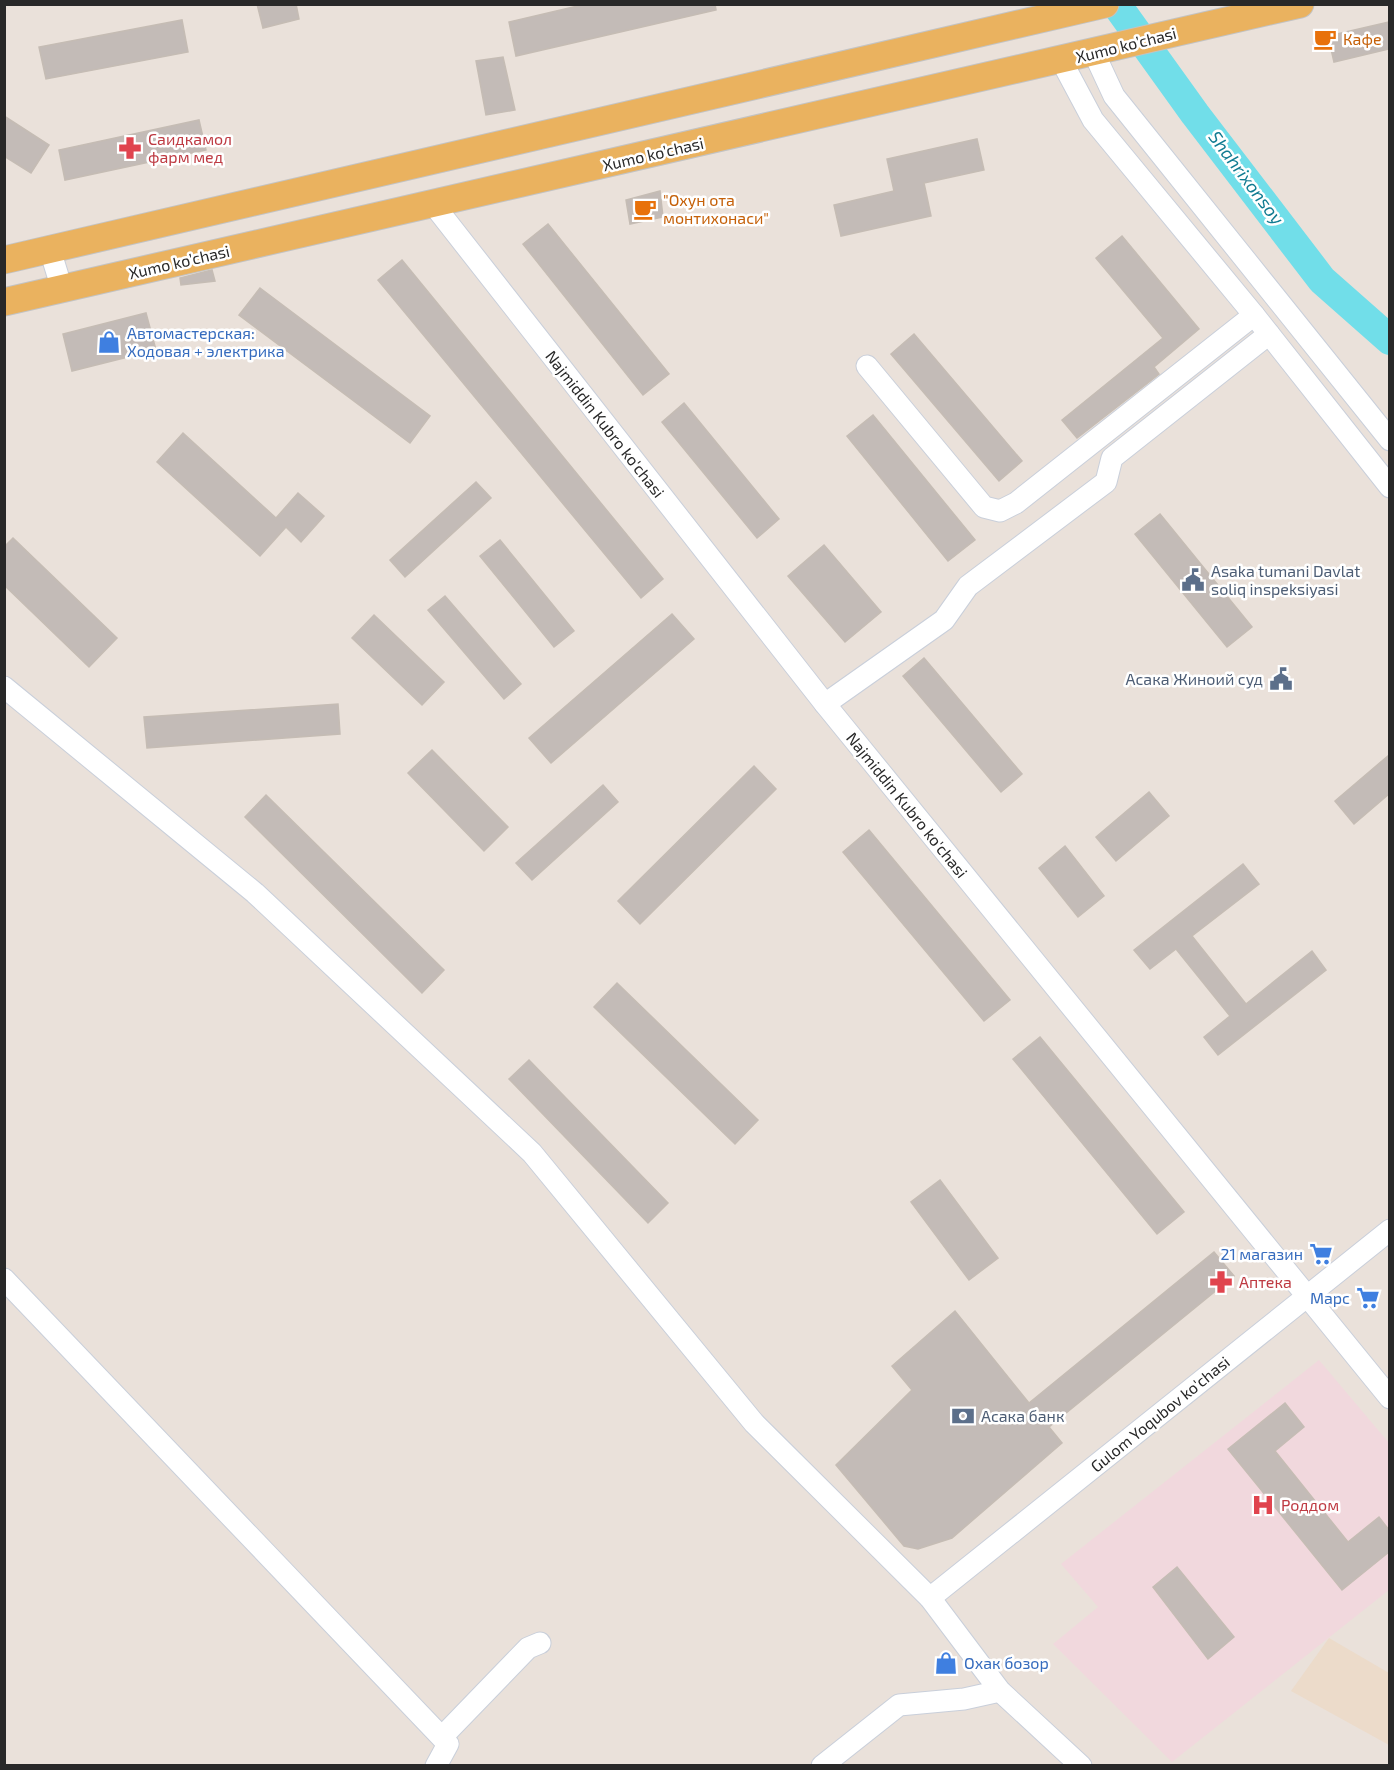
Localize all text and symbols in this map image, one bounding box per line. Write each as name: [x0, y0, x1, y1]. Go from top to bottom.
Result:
street label: Xumo ko’chasi: [1074, 23, 1178, 66]
cafe icon: Кафе: [1312, 26, 1338, 52]
place label: Кафе: [1343, 29, 1382, 48]
water label: Shahrixonsoy: [1204, 126, 1289, 229]
place label: Саидкамол фарм мед: [148, 129, 232, 166]
street label: Xumo ko’chasi: [601, 133, 705, 174]
pharmacy icon: Саидкамол фарм мед: [117, 135, 143, 161]
place label: "Охун ота монтихонаси": [663, 190, 769, 227]
cafe icon: "Охун ота монтихонаси": [632, 196, 658, 222]
street label: Xumo ko’chasi: [127, 241, 231, 282]
place label: Автомастерская: Ходовая + электрика: [127, 323, 285, 360]
shop icon: Автомастерская: Ходовая + электрика: [96, 329, 122, 355]
street label: Najmiddin Kubro ko'chasi: [541, 346, 669, 502]
place label: Asaka tumani Davlat soliq inspeksiyasi: [1211, 561, 1360, 598]
public building icon: Asaka tumani Davlat soliq inspeksiyasi: [1180, 567, 1206, 593]
public building icon: Асака Жиноий суд: [1268, 666, 1294, 692]
place label: Асака Жиноий суд: [1126, 669, 1263, 689]
street label: Najmiddin Kubro ko'chasi: [842, 728, 972, 882]
supermarket icon: 21 магазин: [1308, 1241, 1334, 1267]
place label: 21 магазин: [1220, 1244, 1303, 1263]
pharmacy icon: Аптека: [1208, 1269, 1234, 1295]
place label: Аптека: [1239, 1272, 1292, 1291]
supermarket icon: Марс: [1355, 1285, 1381, 1311]
place label: Марс: [1310, 1288, 1350, 1307]
street label: Gulom Yoqubov ko'chasi: [1086, 1352, 1233, 1475]
bank icon: Асака банк: [950, 1403, 976, 1429]
place label: Асака банк: [981, 1406, 1065, 1425]
hospital icon: Роддом: [1250, 1492, 1276, 1518]
place label: Роддом: [1281, 1495, 1339, 1514]
shop icon: Охак бозор: [933, 1650, 959, 1676]
place label: Охак бозор: [964, 1653, 1049, 1672]

